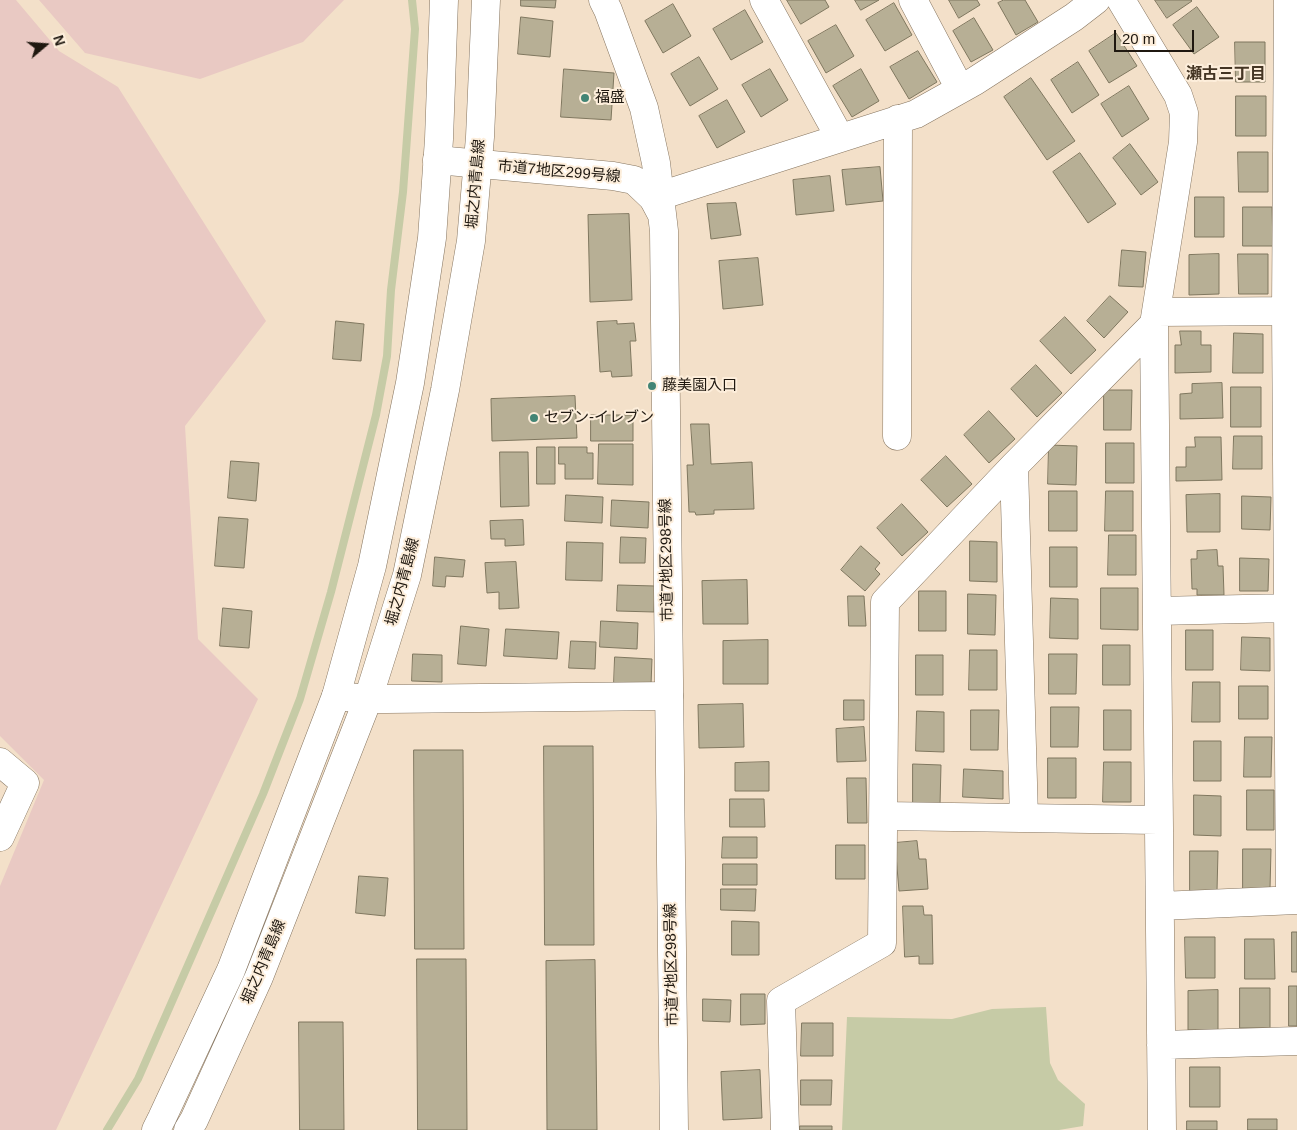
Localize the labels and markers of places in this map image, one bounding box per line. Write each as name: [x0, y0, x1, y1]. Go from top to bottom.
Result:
place label: 福盛: [595, 89, 625, 107]
marker: 福盛: [579, 92, 591, 104]
place label: 藤美園入口: [662, 377, 737, 395]
marker: 藤美園入口: [646, 380, 658, 392]
place label: セブン-イレブン: [544, 409, 654, 427]
marker: セブン-イレブン: [528, 412, 540, 424]

